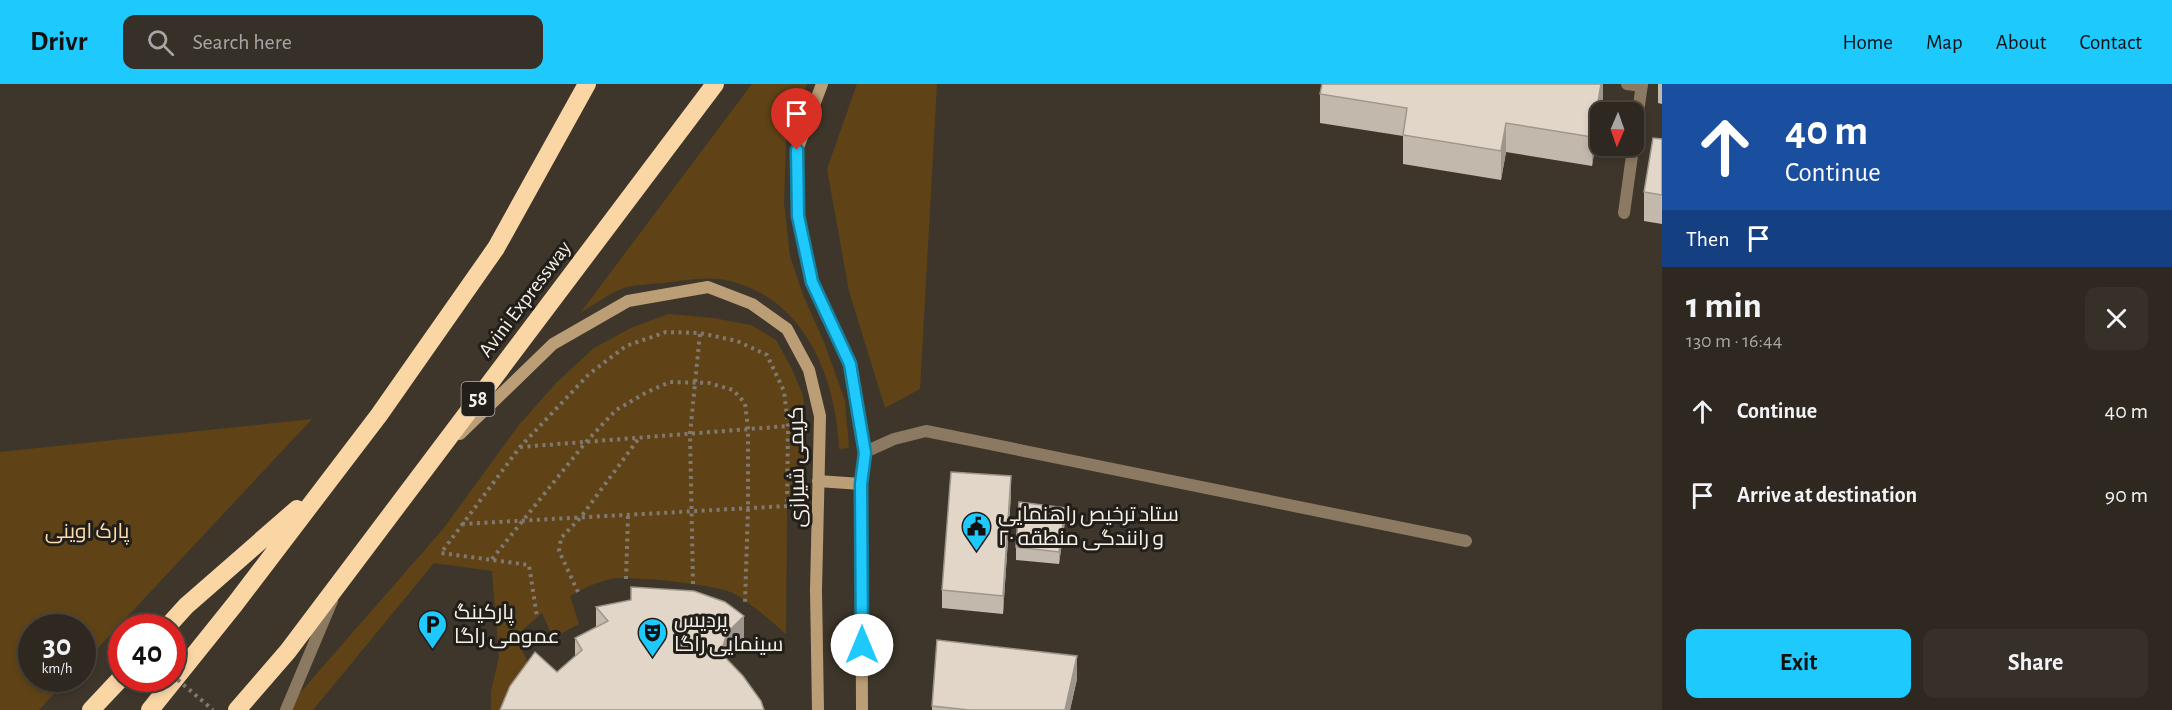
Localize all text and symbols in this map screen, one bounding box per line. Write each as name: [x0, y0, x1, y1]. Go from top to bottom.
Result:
search box: [123, 15, 543, 69]
icon: search: [144, 26, 177, 59]
text: Drivr: [30, 28, 87, 56]
text: Search here: [192, 31, 292, 53]
text: Home: [1842, 32, 1893, 53]
text: Map: [1926, 32, 1963, 53]
text: About: [1996, 32, 2046, 53]
text: Contact: [2079, 32, 2142, 53]
pin: [771, 88, 822, 150]
icon: arrive: [780, 97, 813, 130]
north arrow: [1590, 102, 1644, 156]
map controls: [1590, 102, 1644, 156]
icon: ahead: [1686, 108, 1764, 186]
text: 40 m: [1785, 110, 1868, 152]
text: Continue: [1785, 159, 1881, 186]
icon: arrive: [1742, 222, 1775, 255]
text: Then: [1686, 228, 1730, 250]
street label: Avini Expressway: [475, 237, 575, 361]
button: close: [2085, 287, 2148, 350]
text: 1 min: [1686, 288, 1762, 324]
text: 130 m · 16:44: [1686, 331, 1782, 351]
road number: 58: [462, 382, 494, 416]
icon: ahead: [1686, 395, 1719, 428]
text: Continue: [1737, 400, 1817, 422]
text: 40 m: [2105, 400, 2148, 422]
street label: کریمی شیرازی: [785, 406, 811, 528]
icon: arrive: [1686, 479, 1719, 512]
text: Arrive at destination: [1737, 484, 1917, 506]
text: 90 m: [2105, 484, 2148, 506]
place label: ستاد ترخیص راهنمایی و رانندگی منطقه ۲۰: [998, 504, 1179, 551]
public building icon: ستاد ترخیص راهنمایی و رانندگی منطقه ۲۰: [961, 510, 993, 552]
park label: پارک اوینی: [45, 521, 130, 545]
place label: پارکینگ عمومی راگا: [454, 602, 560, 649]
parking icon: پارکینگ عمومی راگا: [417, 608, 449, 650]
place label: پردیس سینمایی راگا: [674, 610, 783, 657]
position arrow: [830, 613, 894, 677]
speed limit sign: 40: [108, 614, 186, 692]
theatre icon: پردیس سینمایی راگا: [637, 616, 669, 658]
button: Exit: [1686, 629, 1911, 698]
button: Share: [1923, 629, 2148, 698]
text: 30: [43, 631, 71, 661]
text: km/h: [42, 661, 72, 676]

